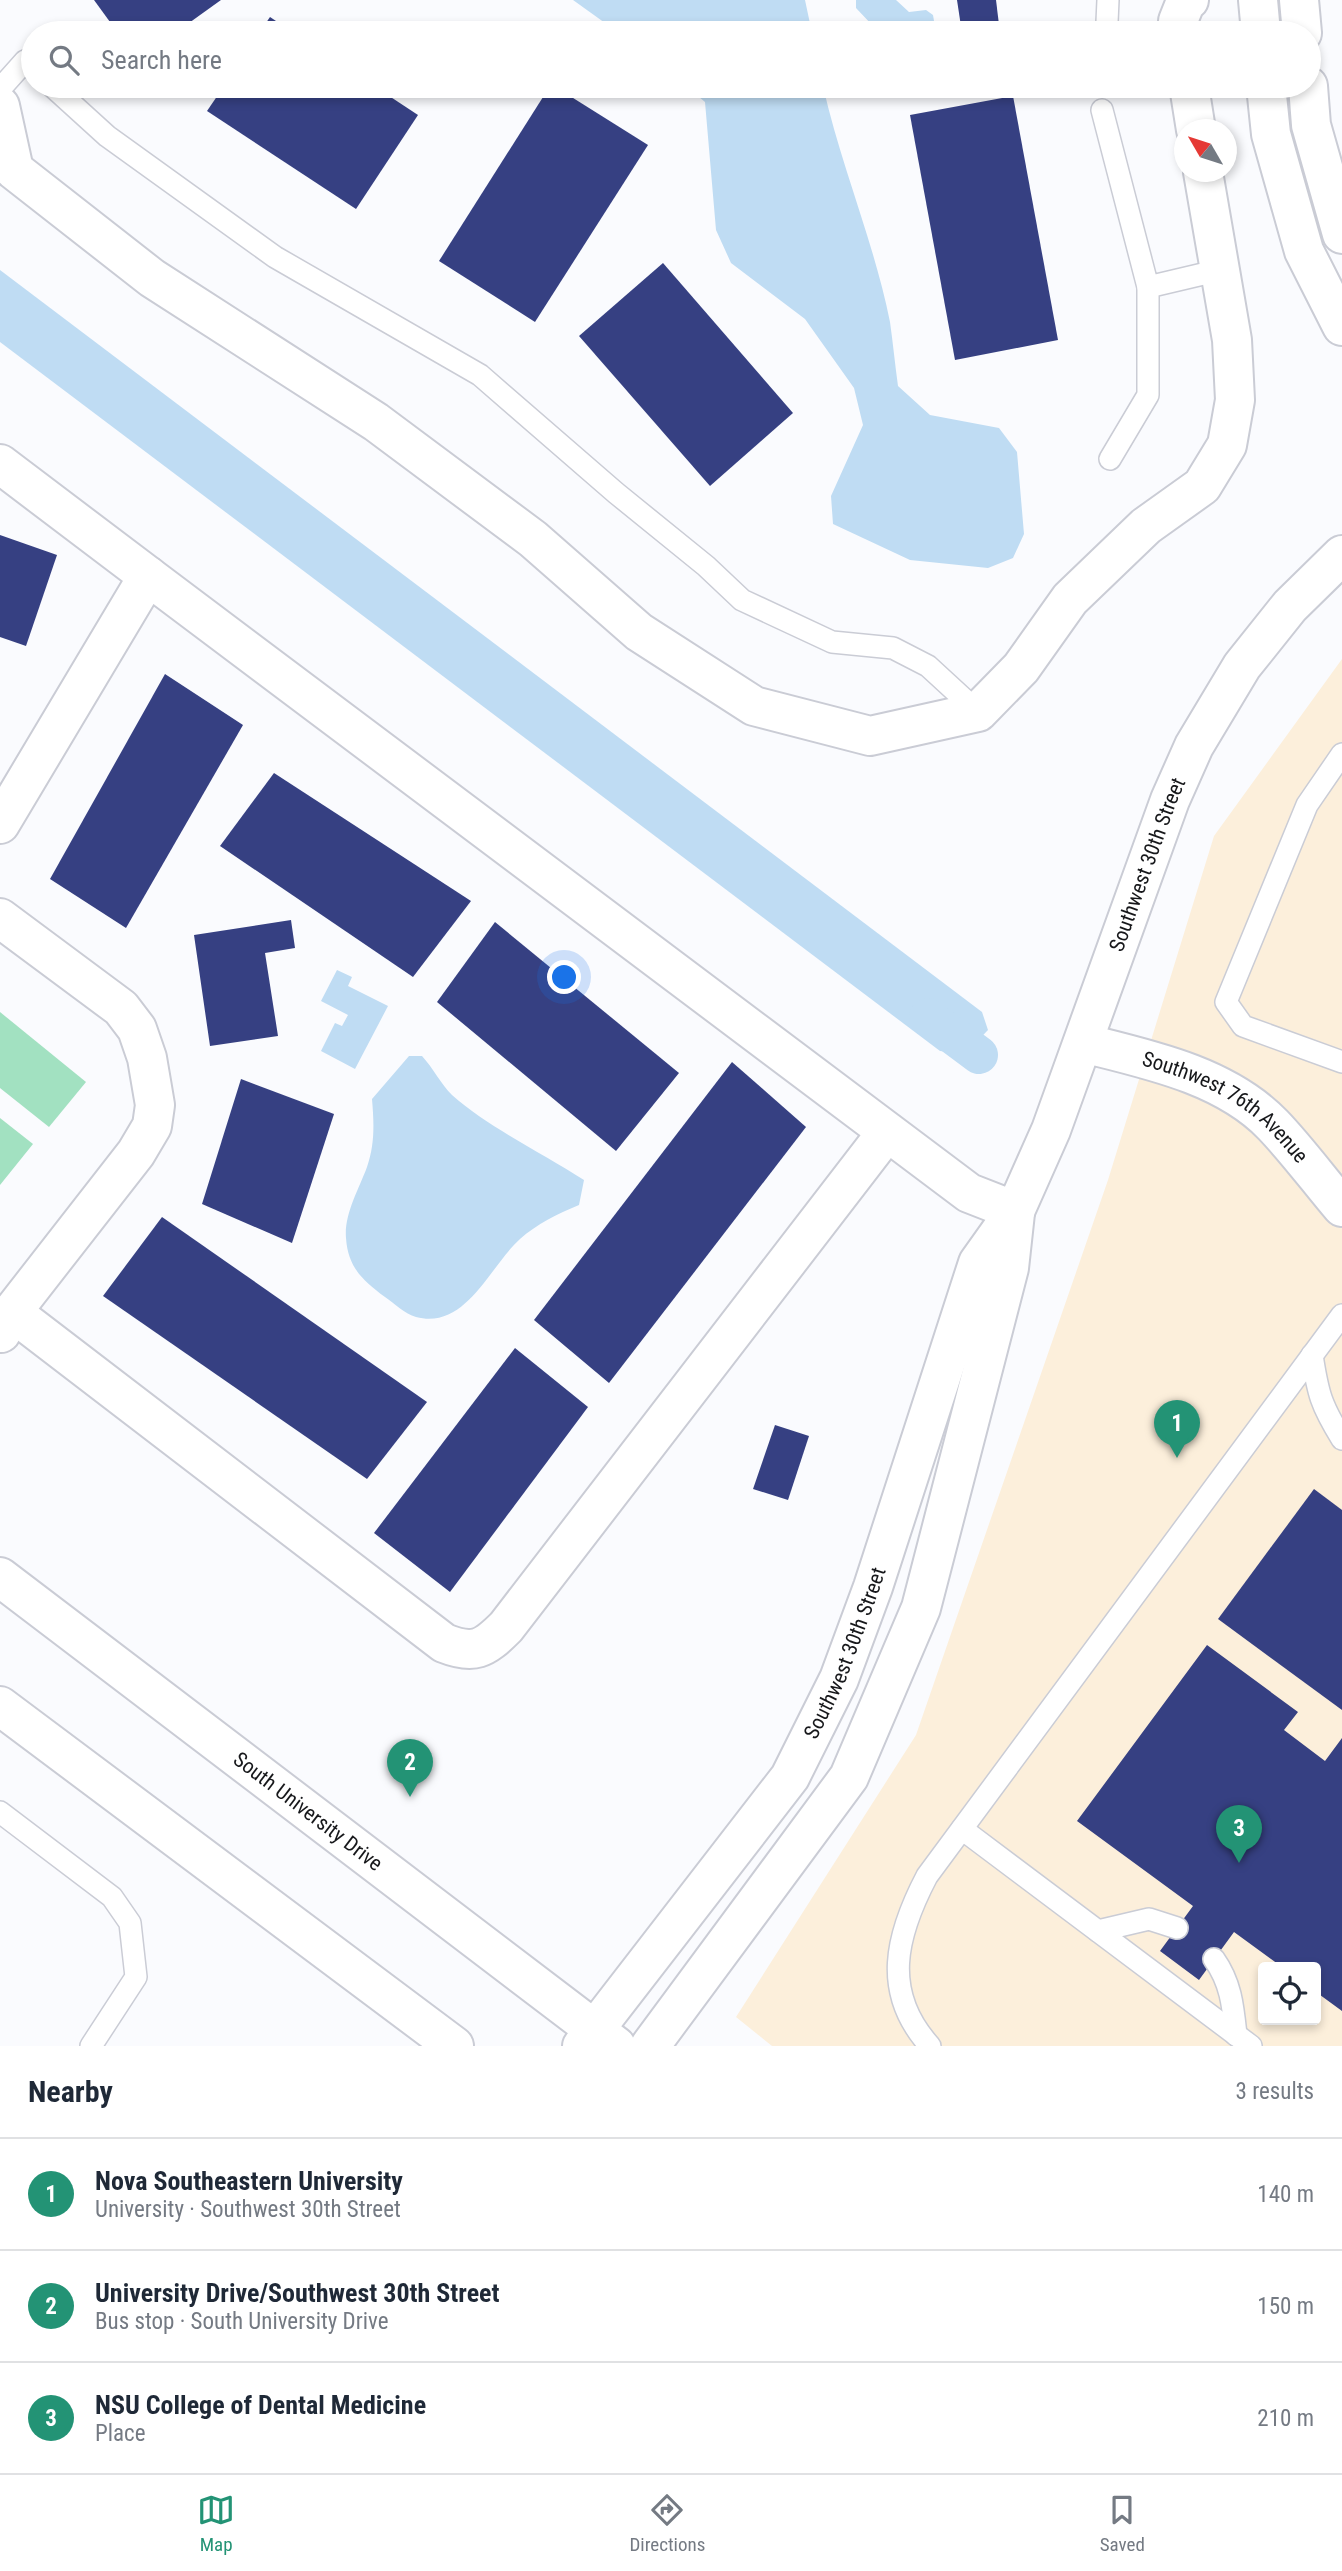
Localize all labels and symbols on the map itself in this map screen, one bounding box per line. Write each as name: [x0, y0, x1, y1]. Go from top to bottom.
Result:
north arrow: [1174, 119, 1237, 182]
street label: Southwest 30th Street: [1104, 774, 1190, 955]
your location: [547, 960, 581, 994]
street label: Southwest 76th Avenue: [1140, 1047, 1313, 1168]
pin: 1: [1154, 1400, 1200, 1458]
street label: Southwest 30th Street: [799, 1564, 891, 1743]
pin: 2: [387, 1739, 433, 1797]
street label: South University Drive: [229, 1747, 387, 1876]
pin: 3: [1216, 1805, 1262, 1863]

